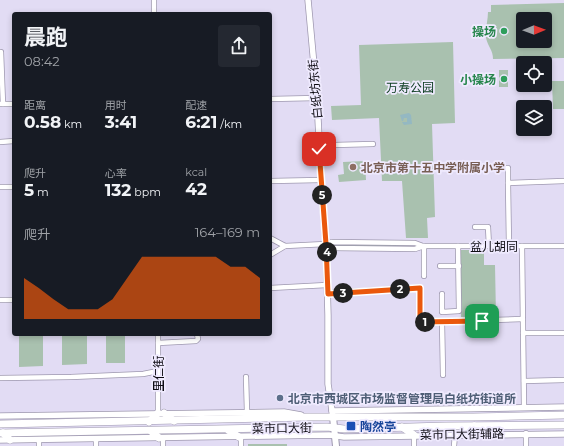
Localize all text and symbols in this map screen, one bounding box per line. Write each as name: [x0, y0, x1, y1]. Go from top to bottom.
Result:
north arrow: [516, 12, 552, 48]
map controls: [516, 12, 552, 136]
text: 晨跑: [24, 24, 68, 51]
place label: 操场: [472, 24, 496, 39]
button: share: [218, 25, 260, 67]
marker: 操场: [499, 26, 509, 36]
text: 08:42: [24, 53, 60, 69]
button: locate: [516, 56, 552, 92]
street label: 白纸坊东街: [305, 58, 325, 120]
place label: 小操场: [460, 72, 496, 87]
marker: 小操场: [499, 74, 509, 84]
park label: 万寿公园: [386, 80, 434, 95]
text: 距离: [24, 98, 46, 112]
text: 用时: [105, 98, 127, 112]
text: 配速: [185, 98, 207, 112]
button: layers: [516, 100, 552, 136]
text: 0.58: [24, 112, 61, 132]
text: 3:41: [105, 112, 137, 132]
text: 6:21: [185, 112, 217, 132]
text: km: [61, 117, 82, 131]
text: /km: [217, 117, 242, 131]
pin: [302, 132, 336, 166]
icon: check: [308, 138, 330, 160]
place label: 北京市第十五中学附属小学: [361, 160, 505, 175]
marker: 北京市第十五中学附属小学: [348, 162, 358, 172]
text: kcal: [185, 165, 207, 179]
text: 爬升: [24, 166, 46, 180]
text: 心率: [105, 166, 127, 180]
text: 42: [185, 179, 207, 199]
text: 5: [24, 180, 34, 200]
text: 132: [105, 180, 131, 200]
text: m: [34, 185, 49, 199]
text: bpm: [131, 185, 161, 199]
pin: 5: [312, 185, 332, 205]
text: 5: [319, 188, 325, 202]
text: 164–169 m: [195, 224, 260, 240]
text: 爬升: [24, 226, 50, 242]
street label: 盆儿胡同: [470, 239, 518, 254]
pin: 4: [317, 242, 337, 262]
text: 4: [323, 245, 331, 259]
pin: 2: [390, 279, 410, 299]
text: 2: [397, 282, 403, 296]
pin: 3: [333, 283, 353, 303]
text: 3: [340, 286, 346, 300]
pin: [465, 304, 499, 338]
icon: arrive: [471, 310, 493, 332]
pin: 1: [415, 312, 435, 332]
text: 1: [423, 315, 427, 329]
street label: 里仁街: [151, 356, 166, 392]
place label: 北京市西城区市场监督管理局白纸坊街道所: [288, 391, 516, 406]
marker: 北京市西城区市场监督管理局白纸坊街道所: [275, 393, 285, 403]
place label: 陶然亭: [360, 419, 396, 434]
street label: 菜市口大街: [252, 420, 312, 436]
marker: 陶然亭: [345, 420, 357, 432]
street label: 菜市口大街辅路: [420, 426, 504, 442]

